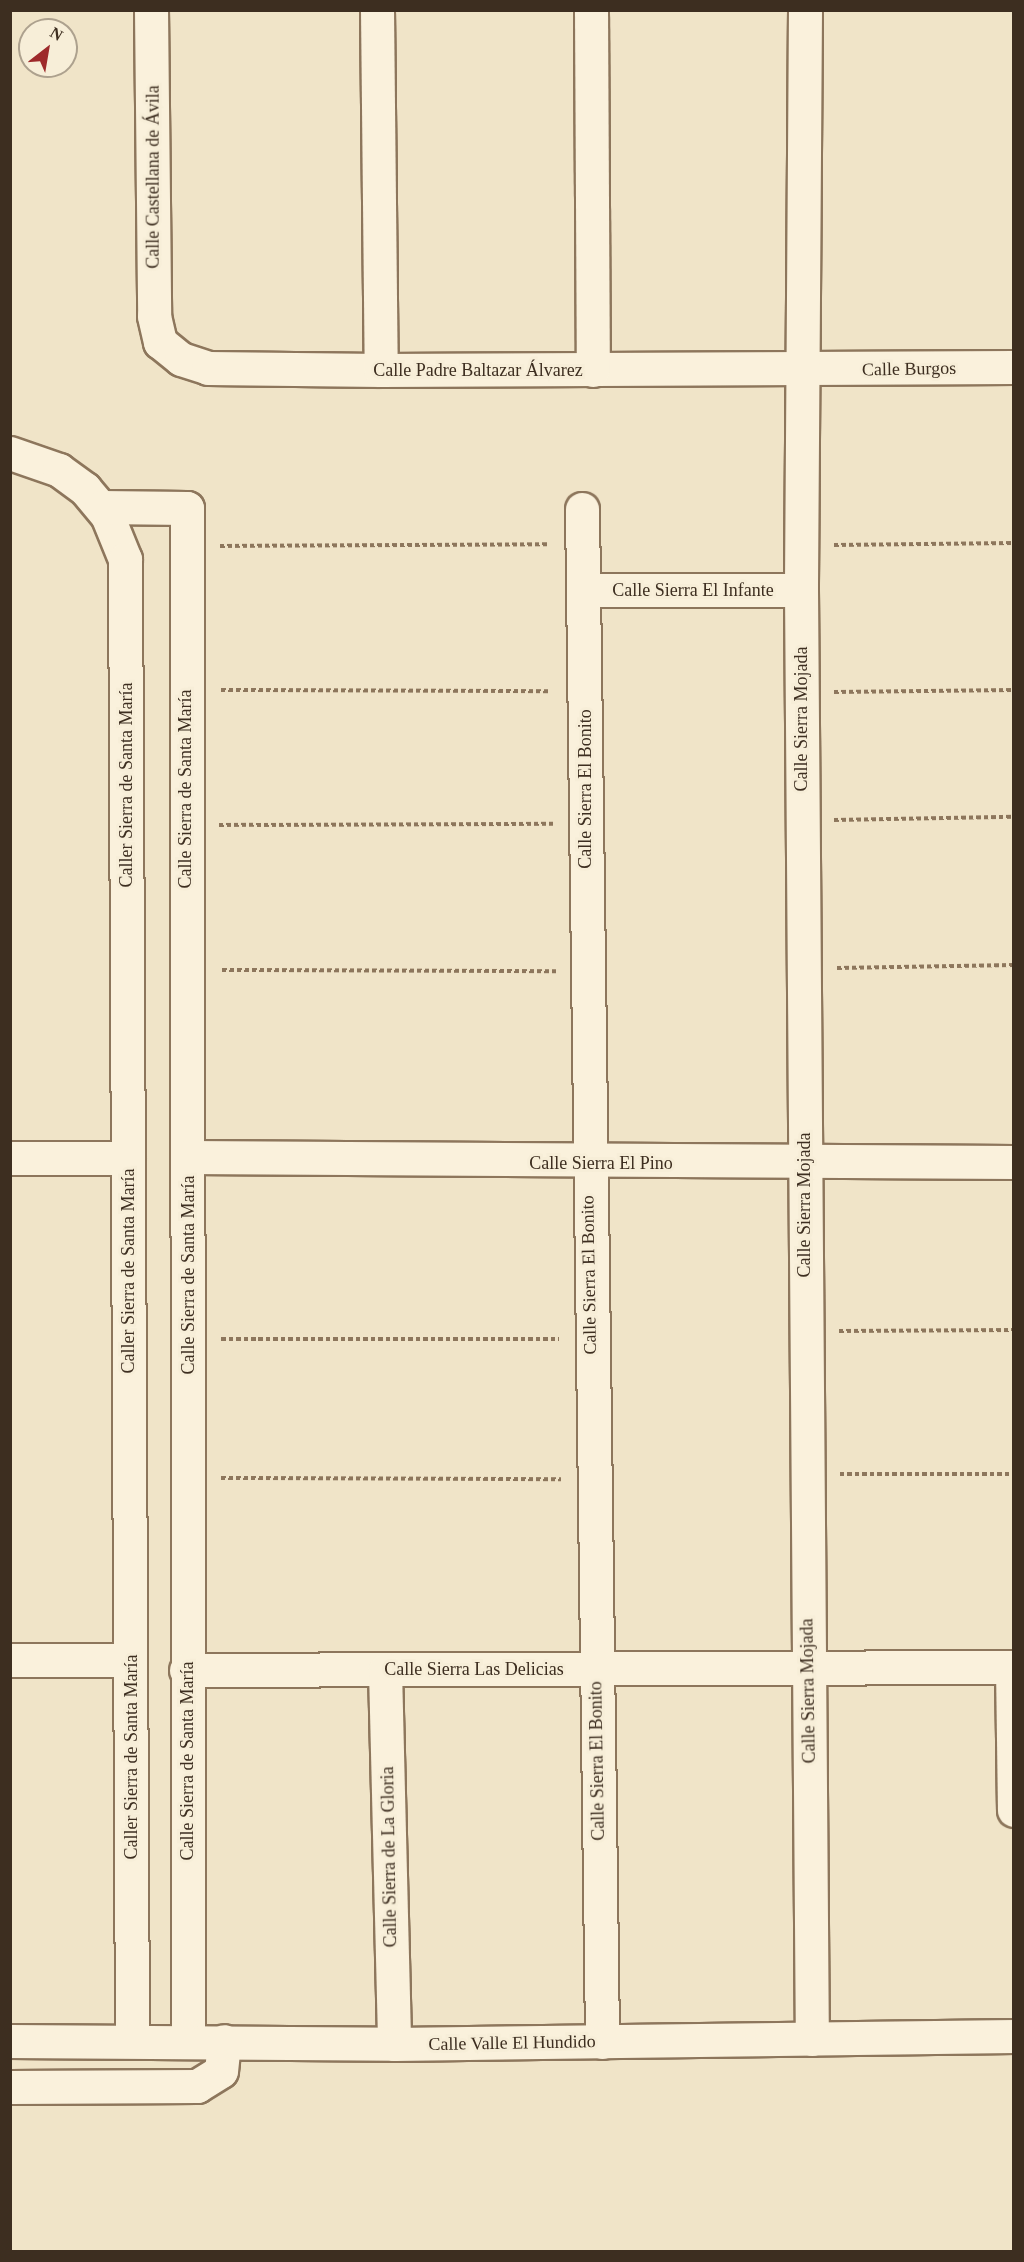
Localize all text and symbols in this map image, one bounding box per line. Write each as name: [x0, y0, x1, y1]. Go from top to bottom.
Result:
north arrow: [18, 18, 78, 78]
text: N: [47, 24, 66, 44]
street label: Calle Castellana de Ávila: [142, 85, 164, 269]
street label: Calle Burgos: [862, 357, 956, 381]
street label: Calle Padre Baltazar Álvarez: [373, 359, 583, 381]
street label: Calle Sierra El Infante: [612, 579, 774, 601]
street label: Calle Sierra Mojada: [790, 647, 812, 791]
street label: Caller Sierra de Santa María: [115, 683, 137, 887]
street label: Calle Sierra de Santa María: [174, 690, 196, 888]
street label: Calle Sierra El Bonito: [574, 709, 596, 869]
street label: Calle Sierra Mojada: [793, 1133, 815, 1277]
street label: Calle Sierra El Pino: [529, 1152, 673, 1174]
street label: Caller Sierra de Santa María: [117, 1169, 139, 1373]
street label: Calle Sierra de Santa María: [177, 1176, 199, 1374]
street label: Calle Sierra El Bonito: [577, 1195, 601, 1355]
street label: Calle Sierra Mojada: [796, 1618, 820, 1764]
street label: Caller Sierra de Santa María: [120, 1655, 142, 1859]
street label: Calle Sierra Las Delicias: [384, 1658, 564, 1680]
street label: Calle Sierra de Santa María: [176, 1662, 198, 1860]
street label: Calle Sierra El Bonito: [585, 1681, 609, 1841]
street label: Calle Sierra de La Gloria: [377, 1766, 401, 1948]
street label: Calle Valle El Hundido: [428, 2031, 596, 2055]

